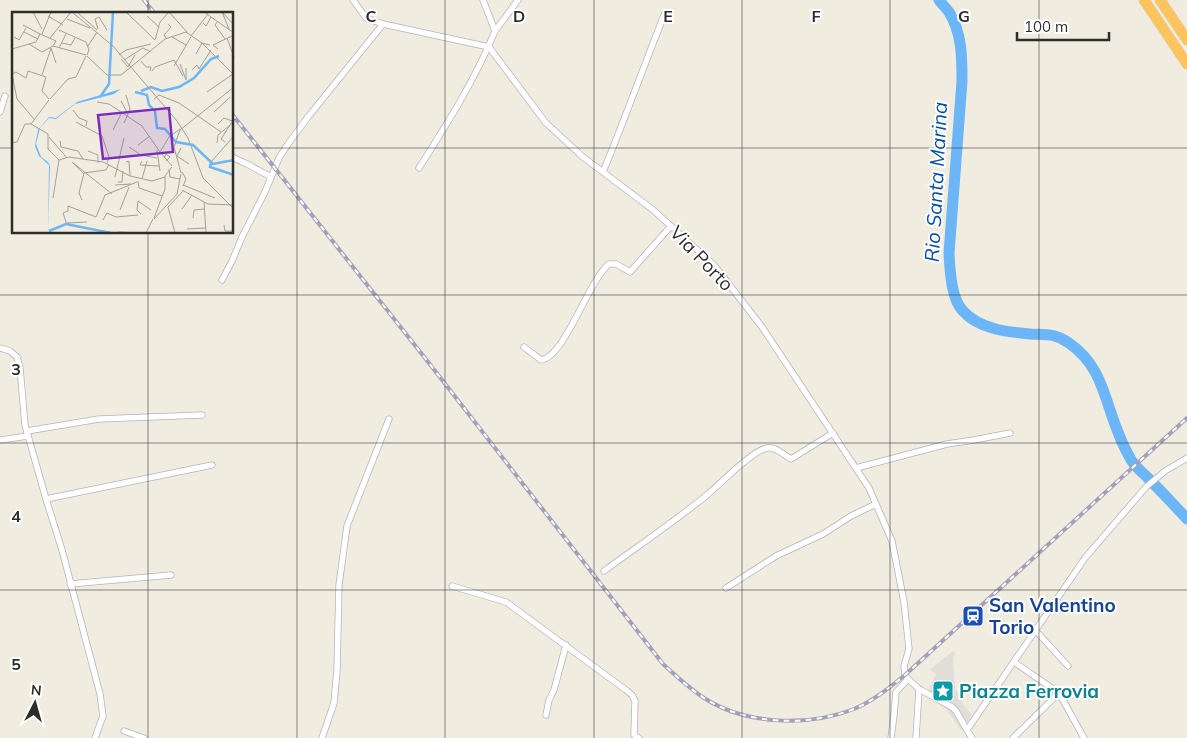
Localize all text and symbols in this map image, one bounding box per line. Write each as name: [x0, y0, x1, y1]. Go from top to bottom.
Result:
text: C: [366, 6, 377, 26]
text: D: [513, 6, 525, 26]
text: E: [663, 6, 673, 26]
text: F: [811, 6, 821, 26]
text: G: [958, 6, 970, 26]
scale bar: [1017, 10, 1110, 42]
inset map: [12, 12, 234, 234]
text: 100 m: [1024, 17, 1068, 36]
water label: Rio Santa Marina: [919, 101, 952, 263]
street label: Via Porto: [665, 220, 739, 296]
text: 3: [11, 359, 21, 379]
text: 4: [11, 506, 21, 526]
place label: San Valentino Torio: [989, 593, 1116, 639]
station icon: San Valentino Torio: [961, 604, 985, 628]
text: 5: [11, 654, 21, 674]
north arrow: [10, 678, 60, 728]
place icon: Piazza Ferrovia: [931, 679, 955, 703]
place label: Piazza Ferrovia: [959, 679, 1099, 703]
text: N: [30, 681, 43, 700]

